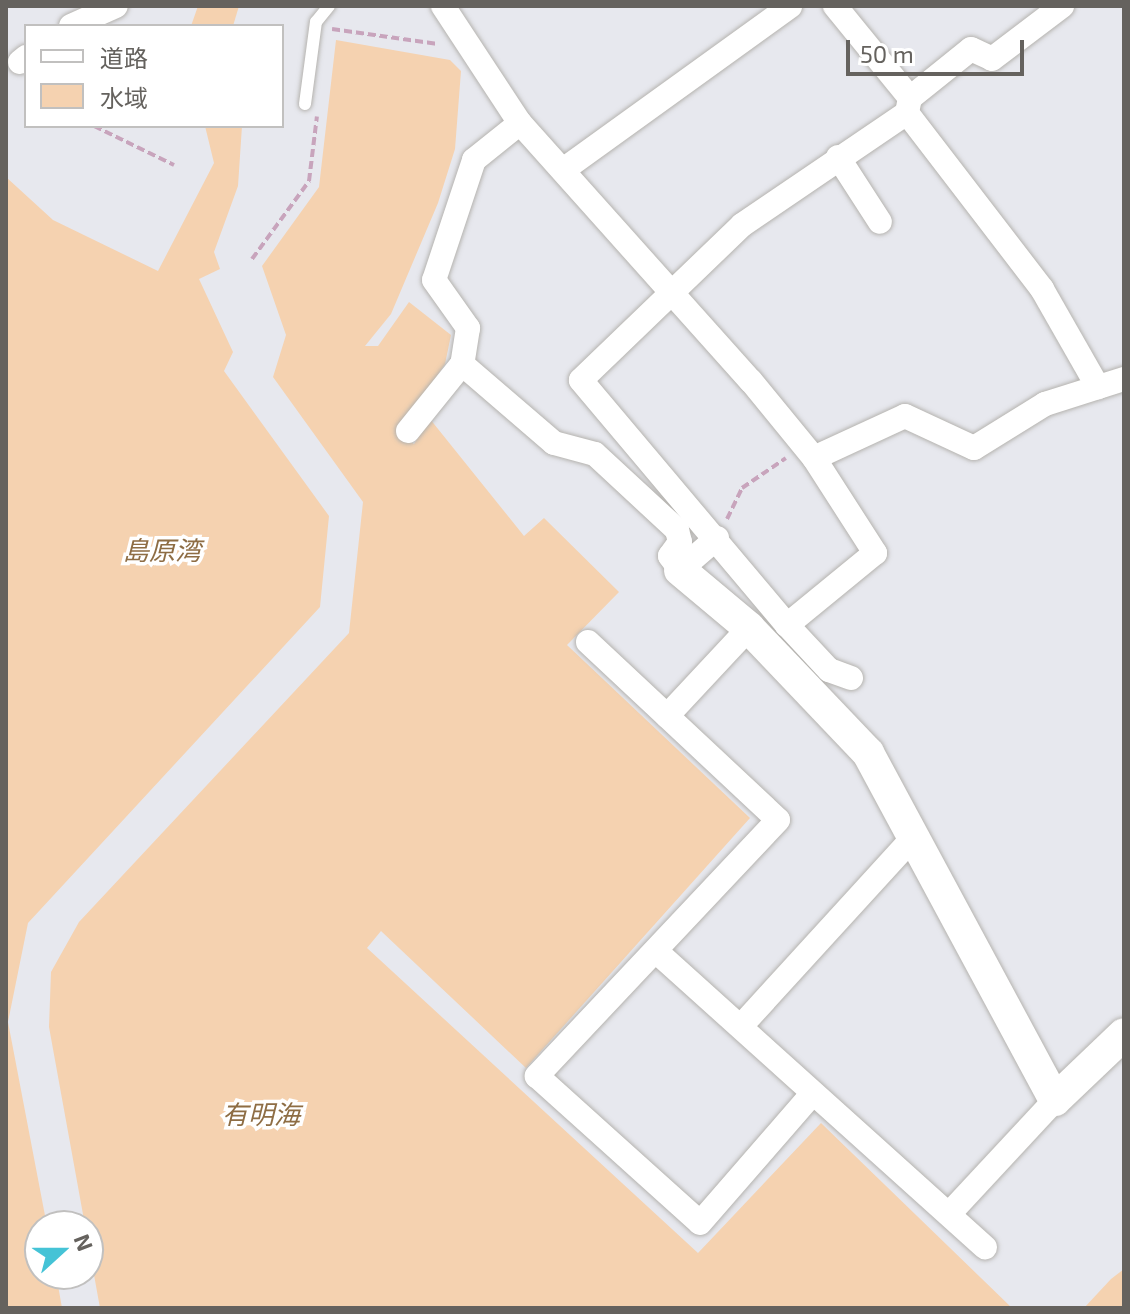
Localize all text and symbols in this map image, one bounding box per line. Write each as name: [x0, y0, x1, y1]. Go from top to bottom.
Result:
legend: [24, 24, 284, 128]
scale bar: [850, 24, 1028, 74]
text: 50 m: [860, 39, 914, 68]
text: 道路: [100, 43, 148, 72]
text: 水域: [100, 83, 148, 112]
water label: 島原湾: [123, 534, 201, 566]
water label: 有明海: [222, 1098, 300, 1130]
north arrow: [24, 1210, 104, 1290]
text: N: [70, 1230, 100, 1254]

